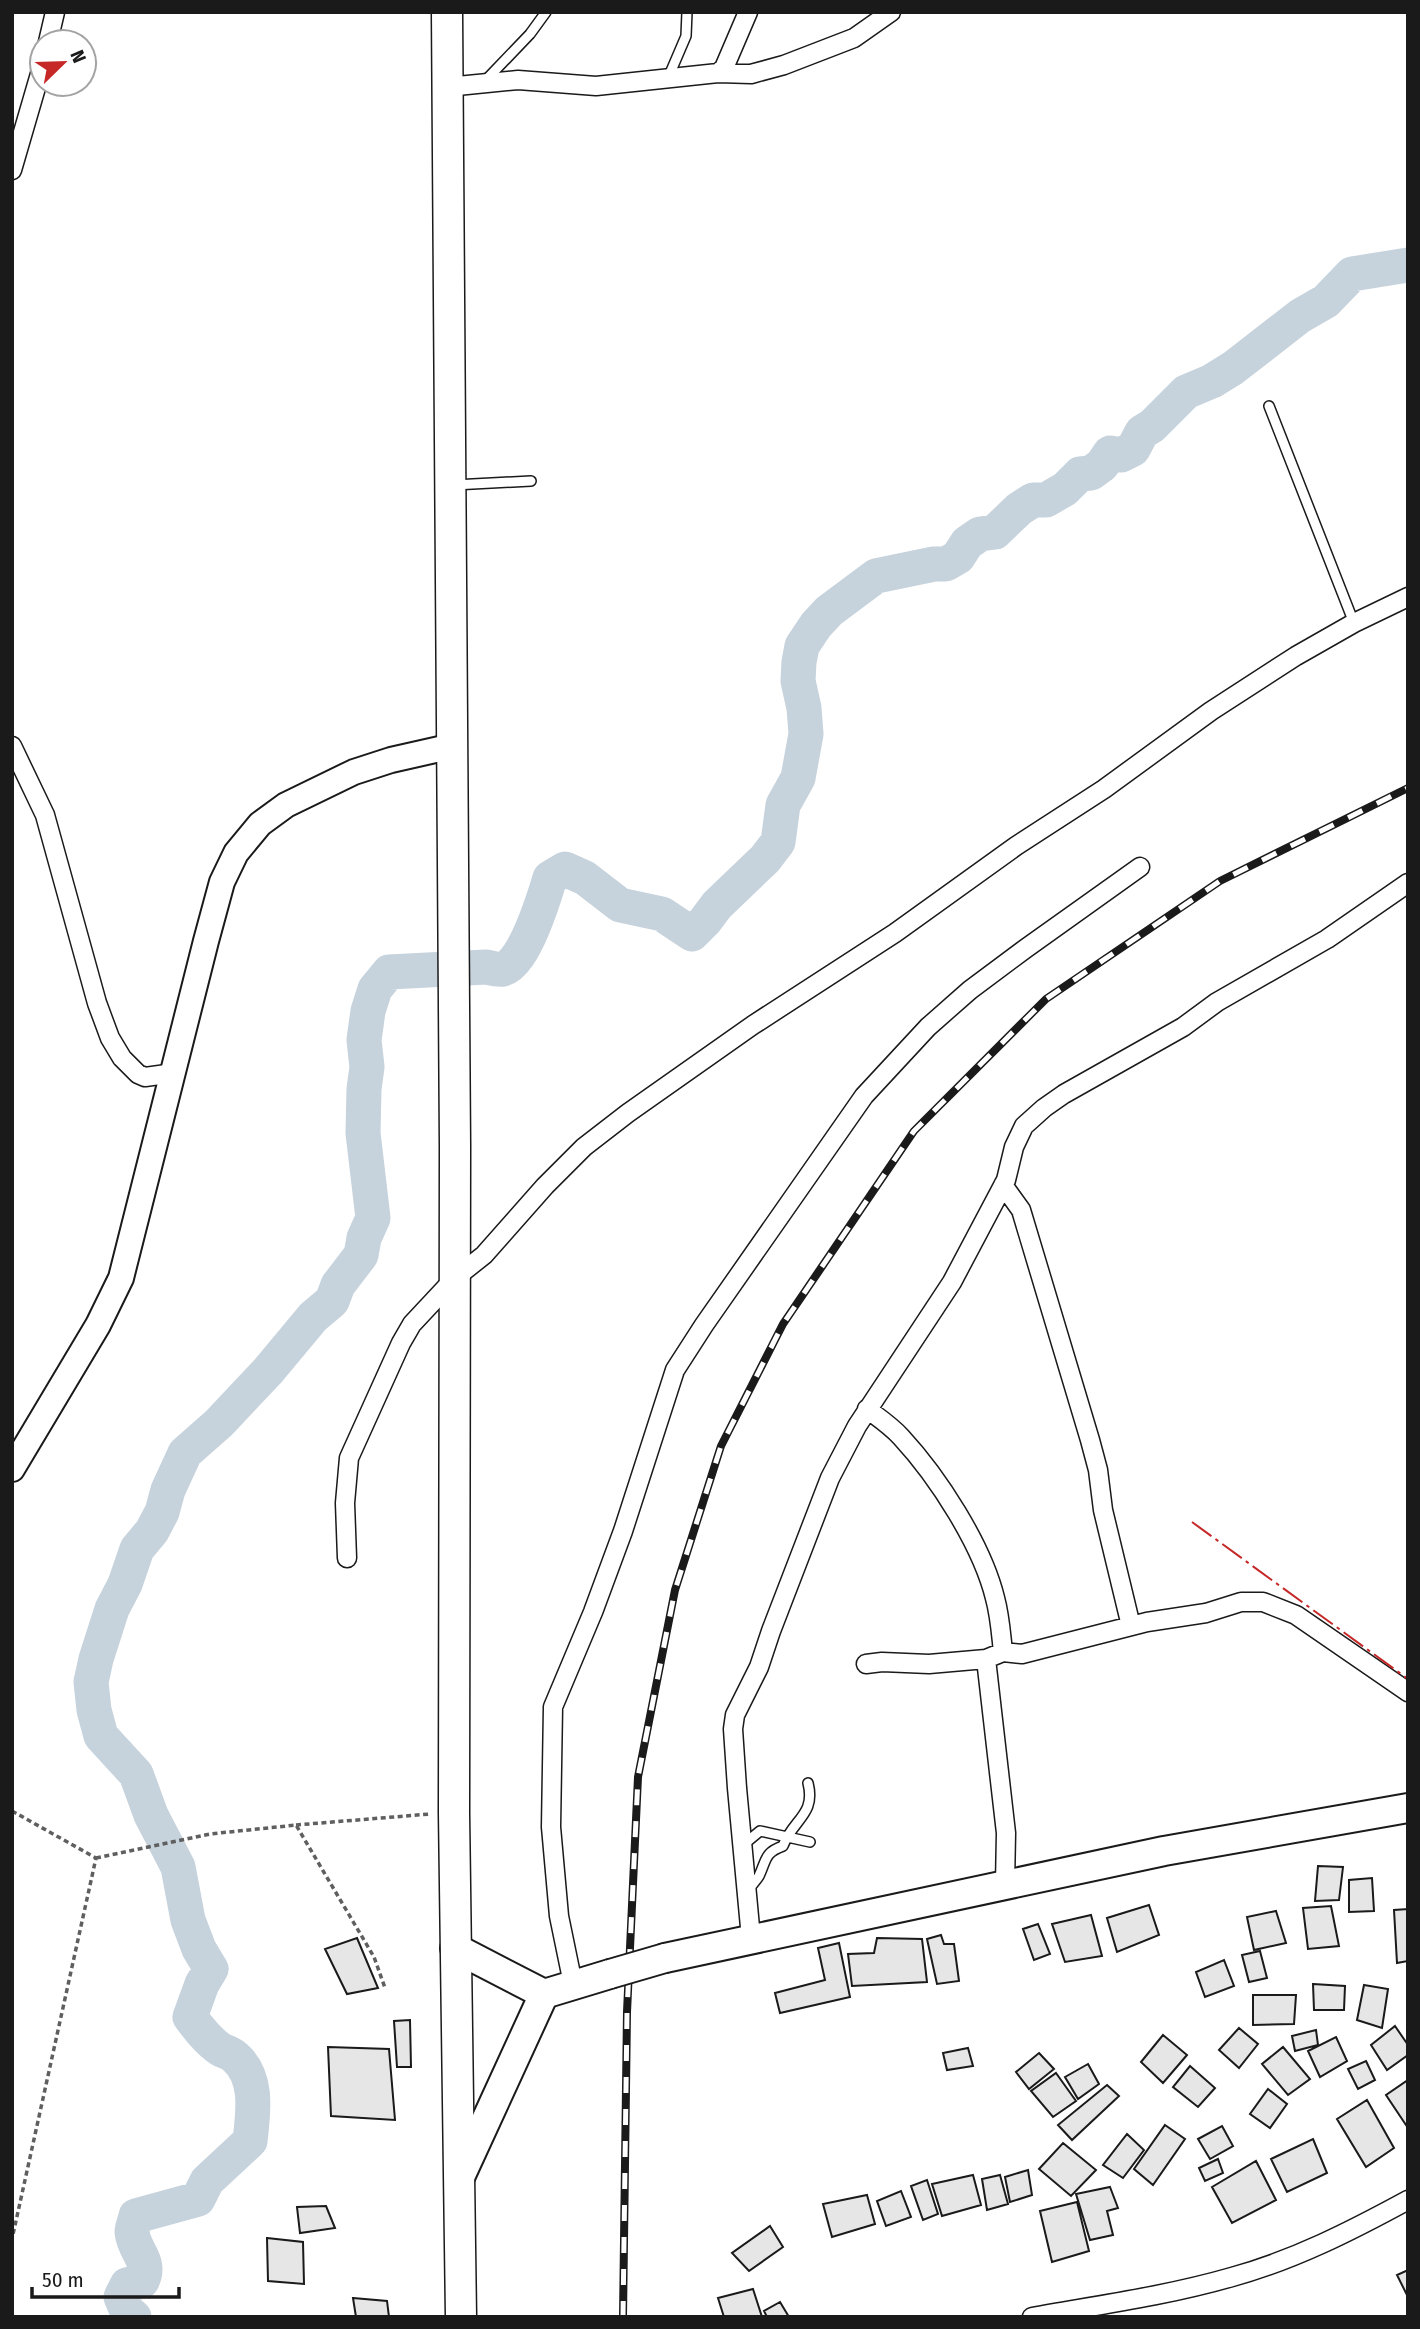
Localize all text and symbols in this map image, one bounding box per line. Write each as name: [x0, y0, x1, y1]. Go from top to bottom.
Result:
north arrow: [28, 28, 98, 98]
text: N: [65, 47, 91, 66]
scale bar: [32, 2256, 178, 2300]
text: 50 m: [42, 2267, 84, 2293]

